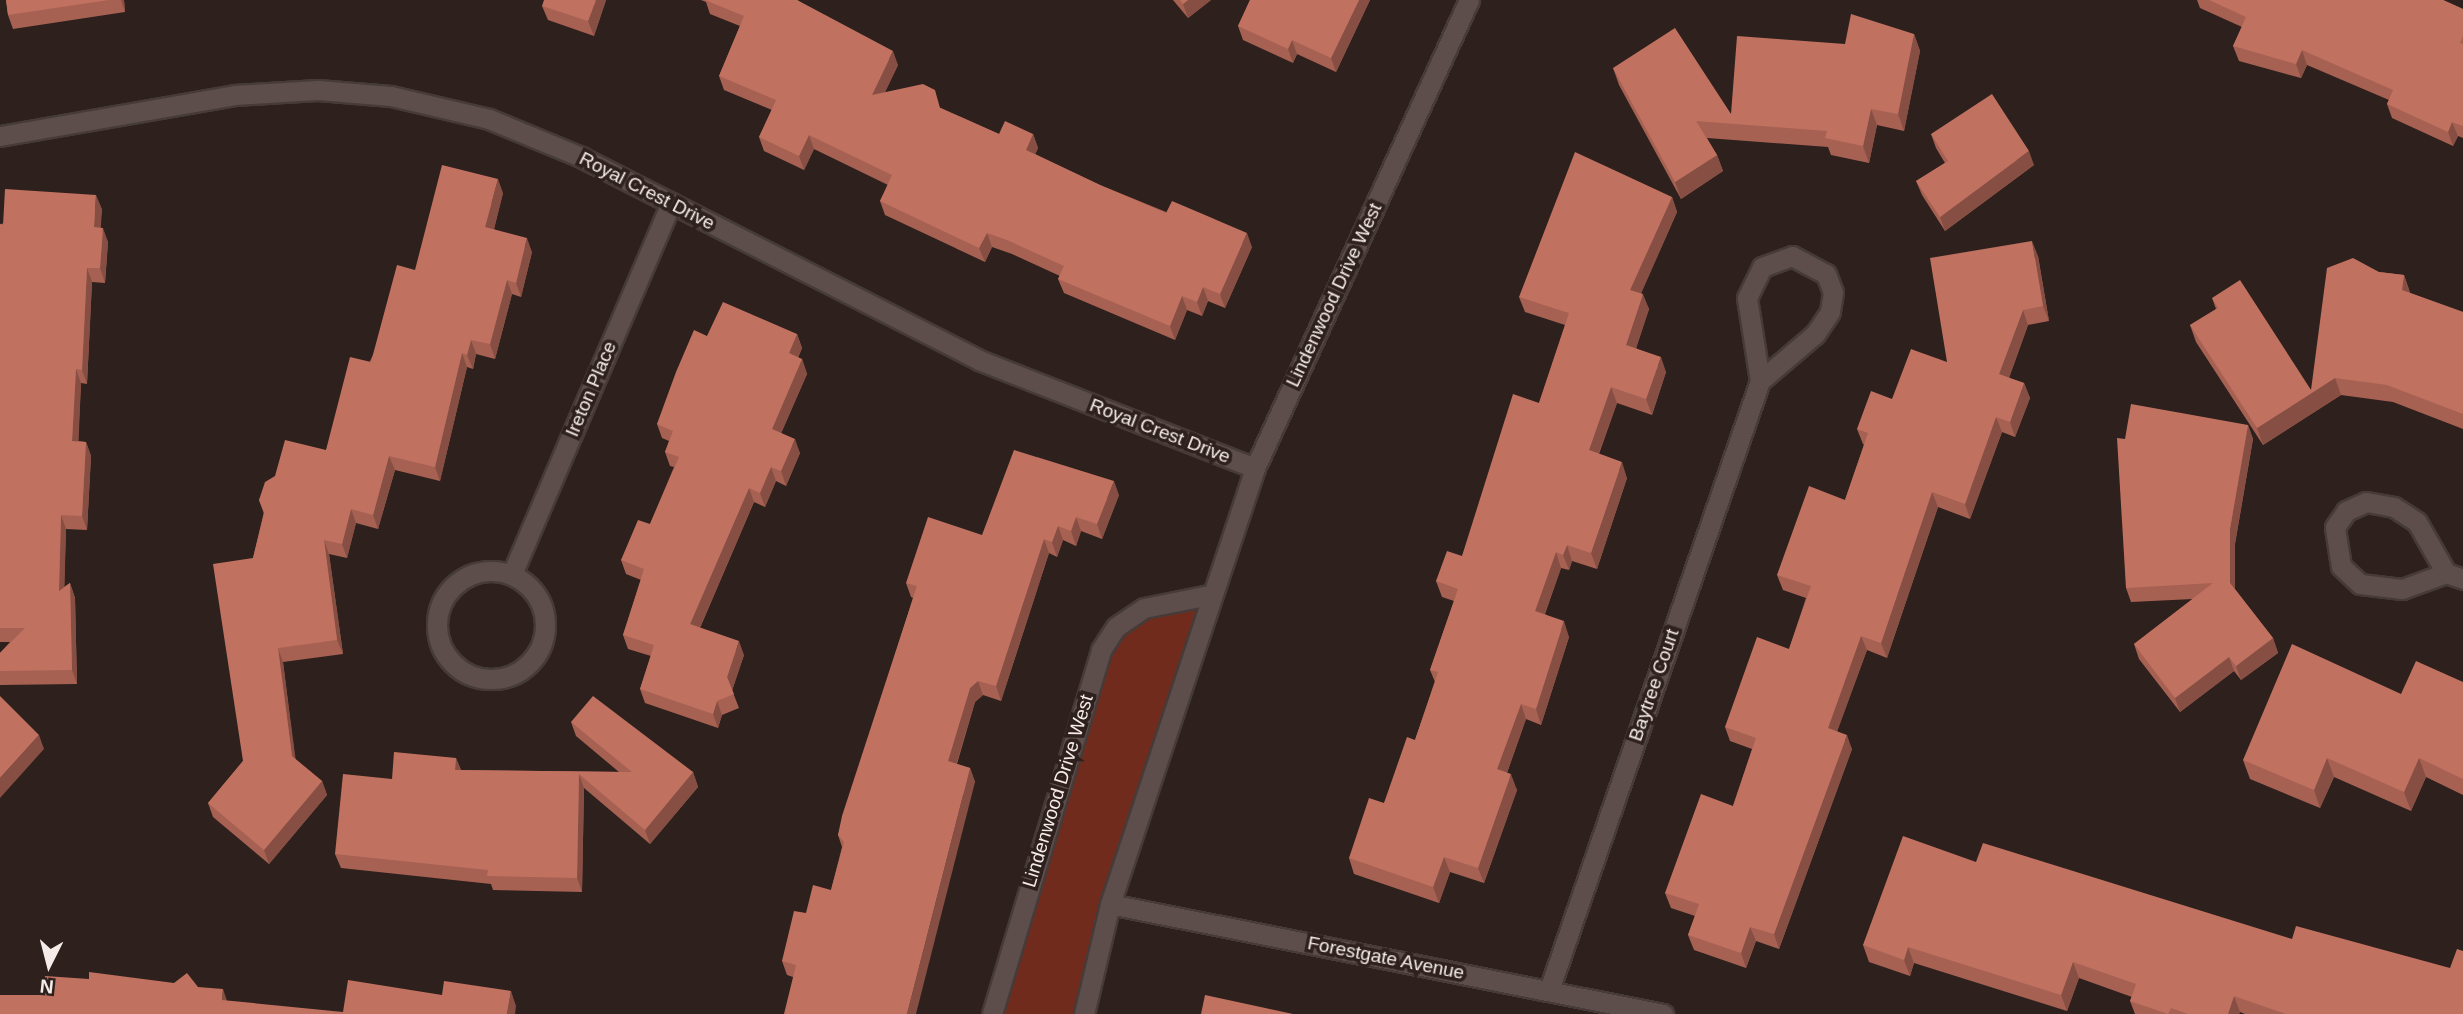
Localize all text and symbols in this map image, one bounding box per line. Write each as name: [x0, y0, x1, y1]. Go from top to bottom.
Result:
street label: Royal Crest Drive: [576, 147, 718, 235]
street label: Lindenwood Drive West: [1281, 199, 1387, 391]
street label: Ireton Place: [561, 338, 621, 440]
street label: Royal Crest Drive: [1086, 394, 1234, 468]
street label: Baytree Court: [1624, 626, 1684, 744]
street label: Lindenwood Drive West: [1018, 692, 1098, 890]
north arrow: [14, 930, 84, 1000]
street label: Forestgate Avenue: [1305, 932, 1467, 984]
text: N: [39, 975, 55, 998]

